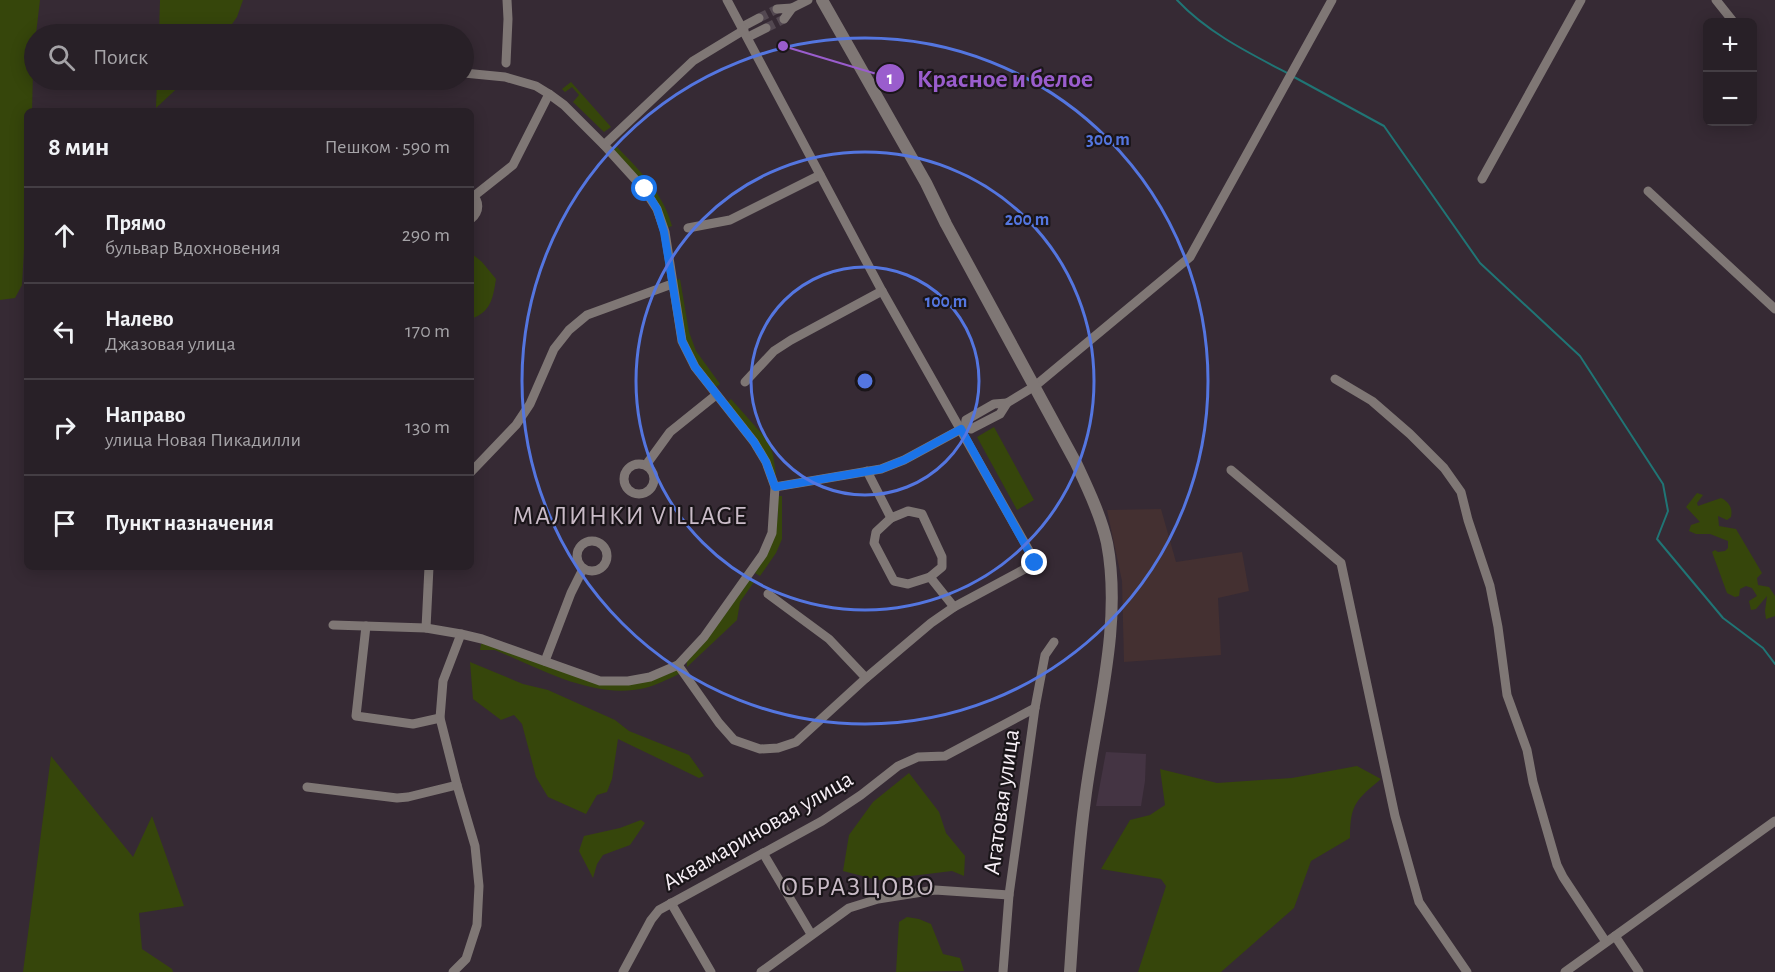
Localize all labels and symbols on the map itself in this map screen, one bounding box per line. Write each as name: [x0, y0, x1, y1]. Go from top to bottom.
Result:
callout: Красное и белое: [875, 56, 1105, 100]
text: Красное и белое: [917, 66, 1093, 92]
text: 1: [887, 70, 893, 88]
text: 300 m: [1086, 131, 1130, 149]
route start: [631, 175, 657, 201]
text: 200 m: [1005, 211, 1049, 229]
text: 100 m: [925, 293, 967, 311]
centre of rings: [855, 371, 875, 391]
district label: МАЛИНКИ VILLAGE: [512, 503, 748, 529]
route end: [1021, 549, 1047, 575]
street label: Агатовая улица: [980, 728, 1024, 876]
street label: Аквамариновая улица: [659, 767, 857, 895]
district label: ОБРАЗЦОВО: [781, 874, 935, 900]

